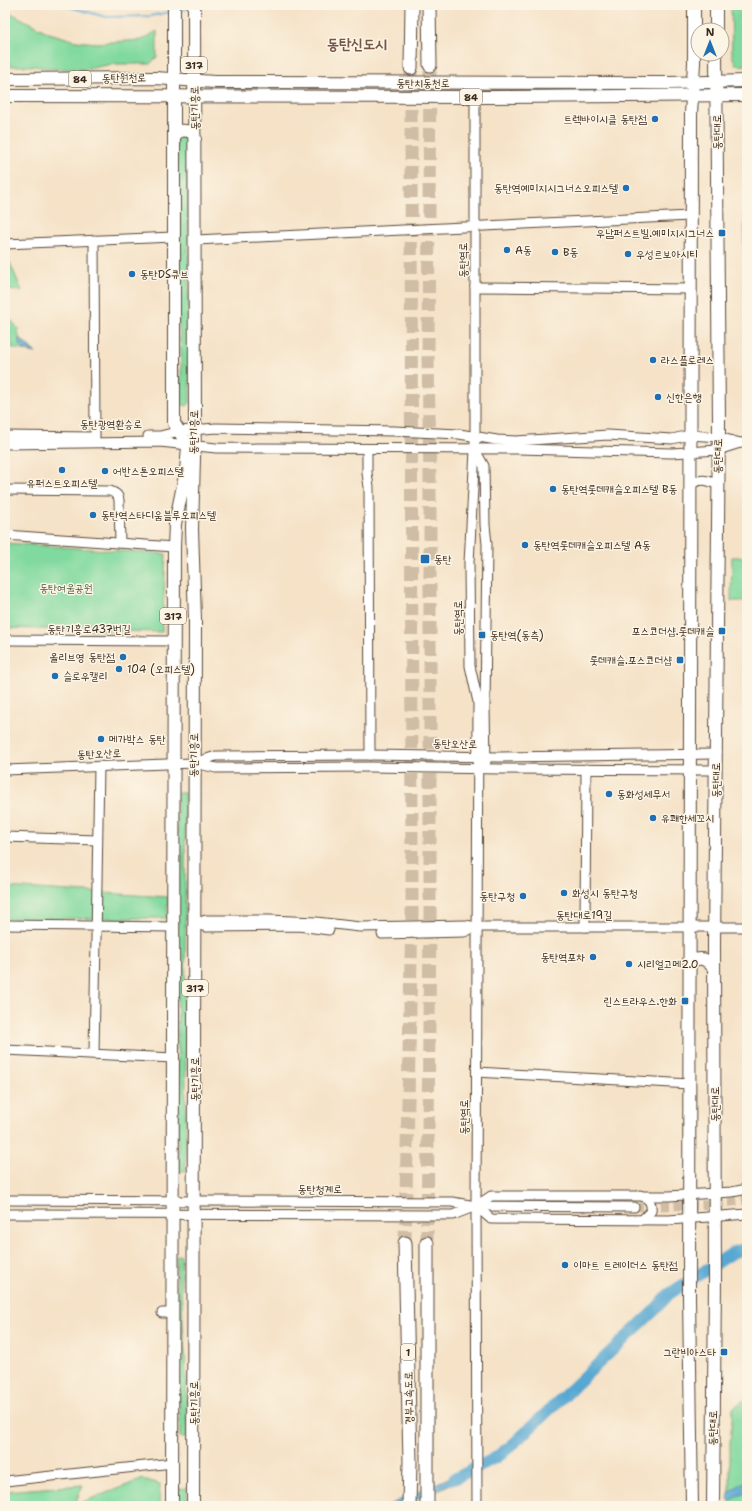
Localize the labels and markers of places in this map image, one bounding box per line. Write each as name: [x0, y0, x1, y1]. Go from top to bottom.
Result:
place label: 트렉바이시클 동탄점: [564, 112, 647, 127]
marker: 트렉바이시클 동탄점: [650, 114, 660, 124]
place label: 동탄역예미지시그너스오피스텔: [494, 181, 618, 196]
marker: 동탄역예미지시그너스오피스텔: [621, 183, 631, 193]
place label: 우남퍼스트빌.예미지시그너스: [596, 226, 714, 241]
marker: 우남퍼스트빌.예미지시그너스: [717, 228, 727, 238]
place label: A동: [515, 243, 532, 258]
marker: A동: [502, 245, 512, 255]
place label: B동: [563, 245, 578, 260]
marker: B동: [550, 247, 560, 257]
place label: 우성르보아시티: [636, 247, 698, 262]
marker: 우성르보아시티: [623, 249, 633, 259]
place label: 동탄DS큐브: [140, 267, 189, 282]
marker: 동탄DS큐브: [127, 269, 137, 279]
place label: 라스플로레스: [661, 353, 714, 368]
marker: 라스플로레스: [648, 355, 658, 365]
place label: 신한은행: [666, 390, 702, 405]
marker: 신한은행: [653, 392, 663, 402]
place label: 어반스톤오피스텔: [113, 464, 184, 479]
marker: 유퍼스트오피스텔: [57, 465, 67, 475]
marker: 어반스톤오피스텔: [100, 466, 110, 476]
place label: 유퍼스트오피스텔: [27, 476, 98, 491]
place label: 동탄역롯데캐슬오피스텔 B동: [561, 482, 678, 497]
marker: 동탄역롯데캐슬오피스텔 B동: [548, 484, 558, 494]
place label: 동탄역스타디움블루오피스텔: [101, 508, 216, 523]
marker: 동탄역스타디움블루오피스텔: [88, 510, 98, 520]
place label: 동탄역롯데캐슬오피스텔 A동: [533, 538, 651, 553]
marker: 동탄역롯데캐슬오피스텔 A동: [520, 540, 530, 550]
place label: 동탄: [434, 552, 452, 567]
marker: 동탄: [419, 553, 431, 565]
place label: 포스코더샵.롯데캐슬: [632, 624, 714, 639]
marker: 포스코더샵.롯데캐슬: [717, 626, 727, 636]
place label: 동탄역(동측): [490, 628, 544, 643]
marker: 동탄역(동측): [477, 630, 487, 640]
place label: 올리브영 동탄점: [49, 650, 115, 665]
marker: 올리브영 동탄점: [118, 652, 128, 662]
place label: 롯데캐슬.포스코더샵: [590, 653, 672, 668]
marker: 롯데캐슬.포스코더샵: [675, 655, 685, 665]
place label: 104 (오피스텔): [127, 662, 195, 677]
marker: 104 (오피스텔): [114, 664, 124, 674]
place label: 슬로우캘리: [63, 669, 107, 684]
marker: 슬로우캘리: [50, 671, 60, 681]
place label: 메가박스 동탄: [109, 732, 166, 747]
marker: 메가박스 동탄: [96, 734, 106, 744]
place label: 동화성세무서: [617, 787, 670, 802]
marker: 동화성세무서: [604, 789, 614, 799]
place label: 유쾌한세꼬시: [661, 811, 714, 826]
marker: 유쾌한세꼬시: [648, 813, 658, 823]
place label: 화성시 동탄구청: [572, 886, 638, 901]
marker: 화성시 동탄구청: [559, 888, 569, 898]
place label: 동탄구청: [480, 889, 515, 904]
marker: 동탄구청: [518, 891, 528, 901]
place label: 동탄역포차: [541, 950, 585, 965]
marker: 동탄역포차: [588, 952, 598, 962]
place label: 시리얼고메2.0: [637, 957, 698, 972]
marker: 시리얼고메2.0: [624, 959, 634, 969]
place label: 린스트라우스.한화: [603, 994, 677, 1009]
marker: 린스트라우스.한화: [680, 996, 690, 1006]
place label: 이마트 트레이더스 동탄점: [573, 1258, 678, 1273]
marker: 이마트 트레이더스 동탄점: [560, 1260, 570, 1270]
place label: 그란비아스타: [663, 1345, 716, 1360]
marker: 그란비아스타: [719, 1347, 729, 1357]

